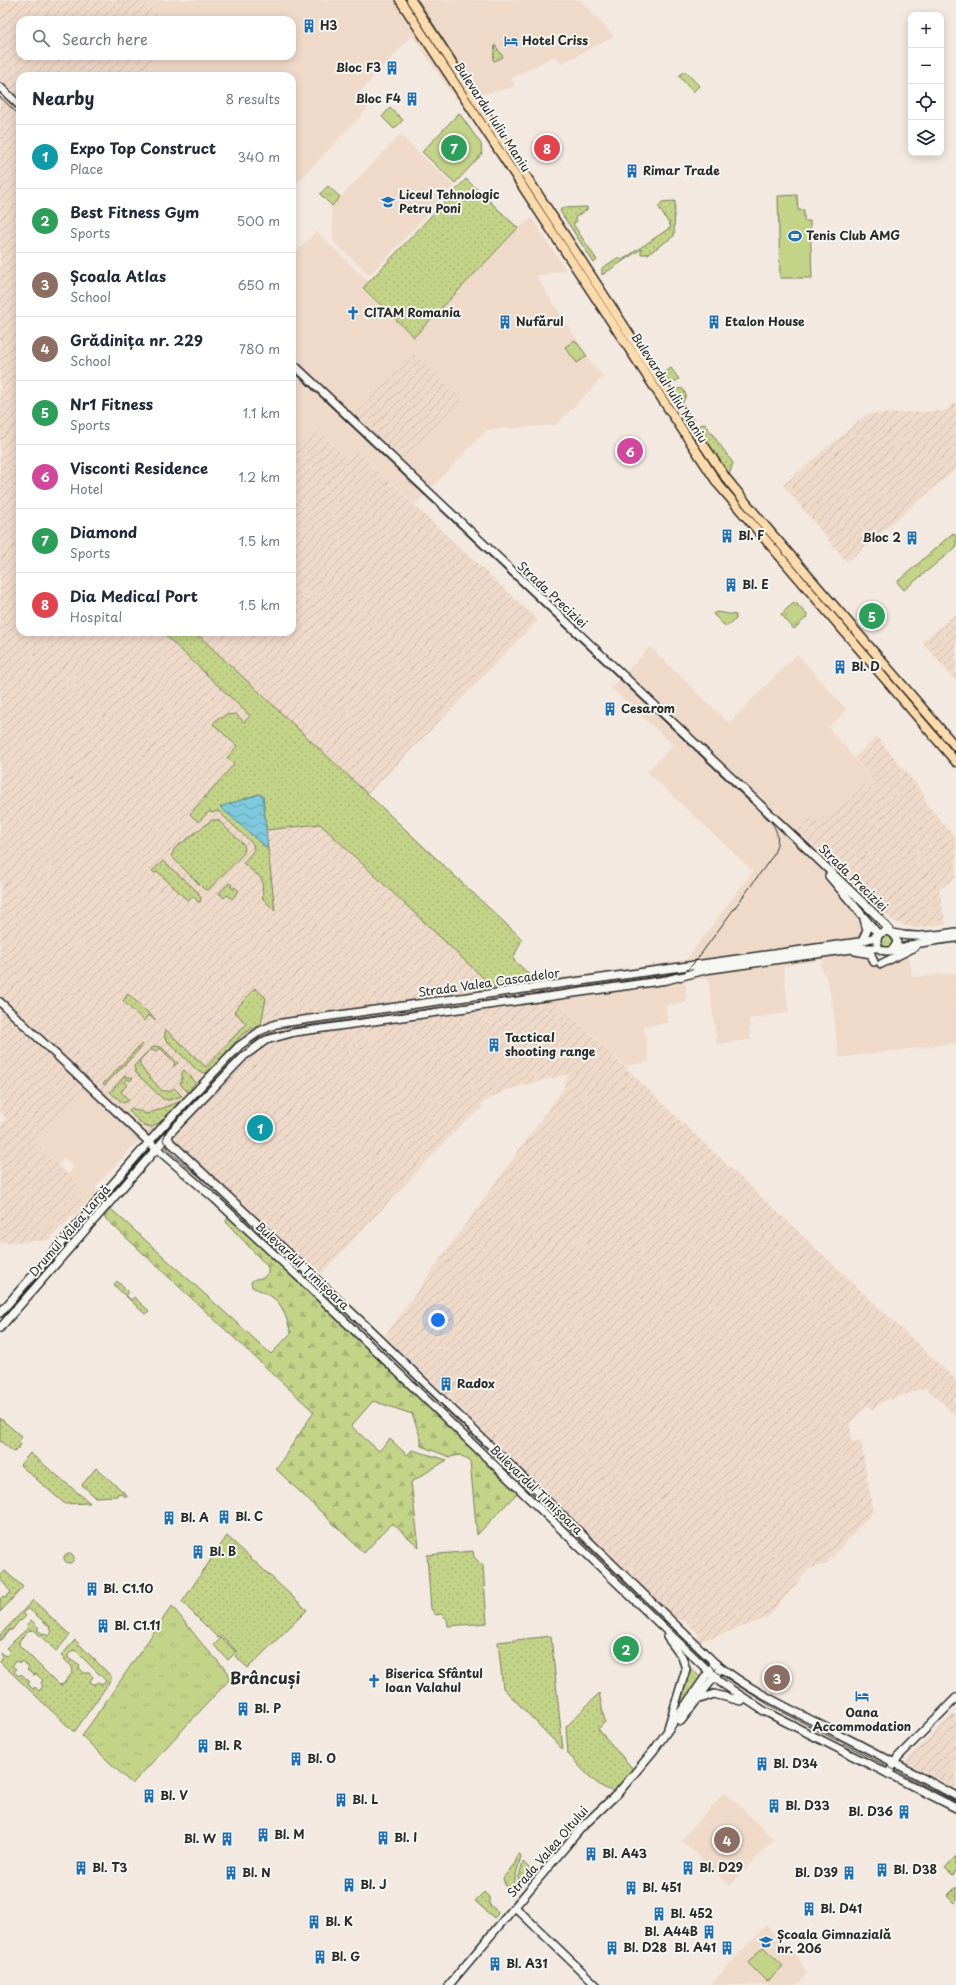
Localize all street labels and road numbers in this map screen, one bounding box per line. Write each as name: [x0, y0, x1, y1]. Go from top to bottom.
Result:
street label: Bulevardul Iuliu Maniu: [450, 58, 535, 175]
street label: Bulevardul Iuliu Maniu: [627, 329, 712, 446]
street label: Strada Preciziei: [513, 557, 592, 632]
street label: Strada Preciziei: [815, 839, 893, 915]
street label: Strada Valea Cascadelor: [417, 963, 561, 1001]
street label: Drumul Valea Largă: [24, 1180, 114, 1280]
street label: Bulevardul Timișoara: [252, 1217, 354, 1314]
street label: Bulevardul Timișoara: [486, 1440, 587, 1539]
street label: Strada Valea Oltului: [503, 1802, 592, 1901]

